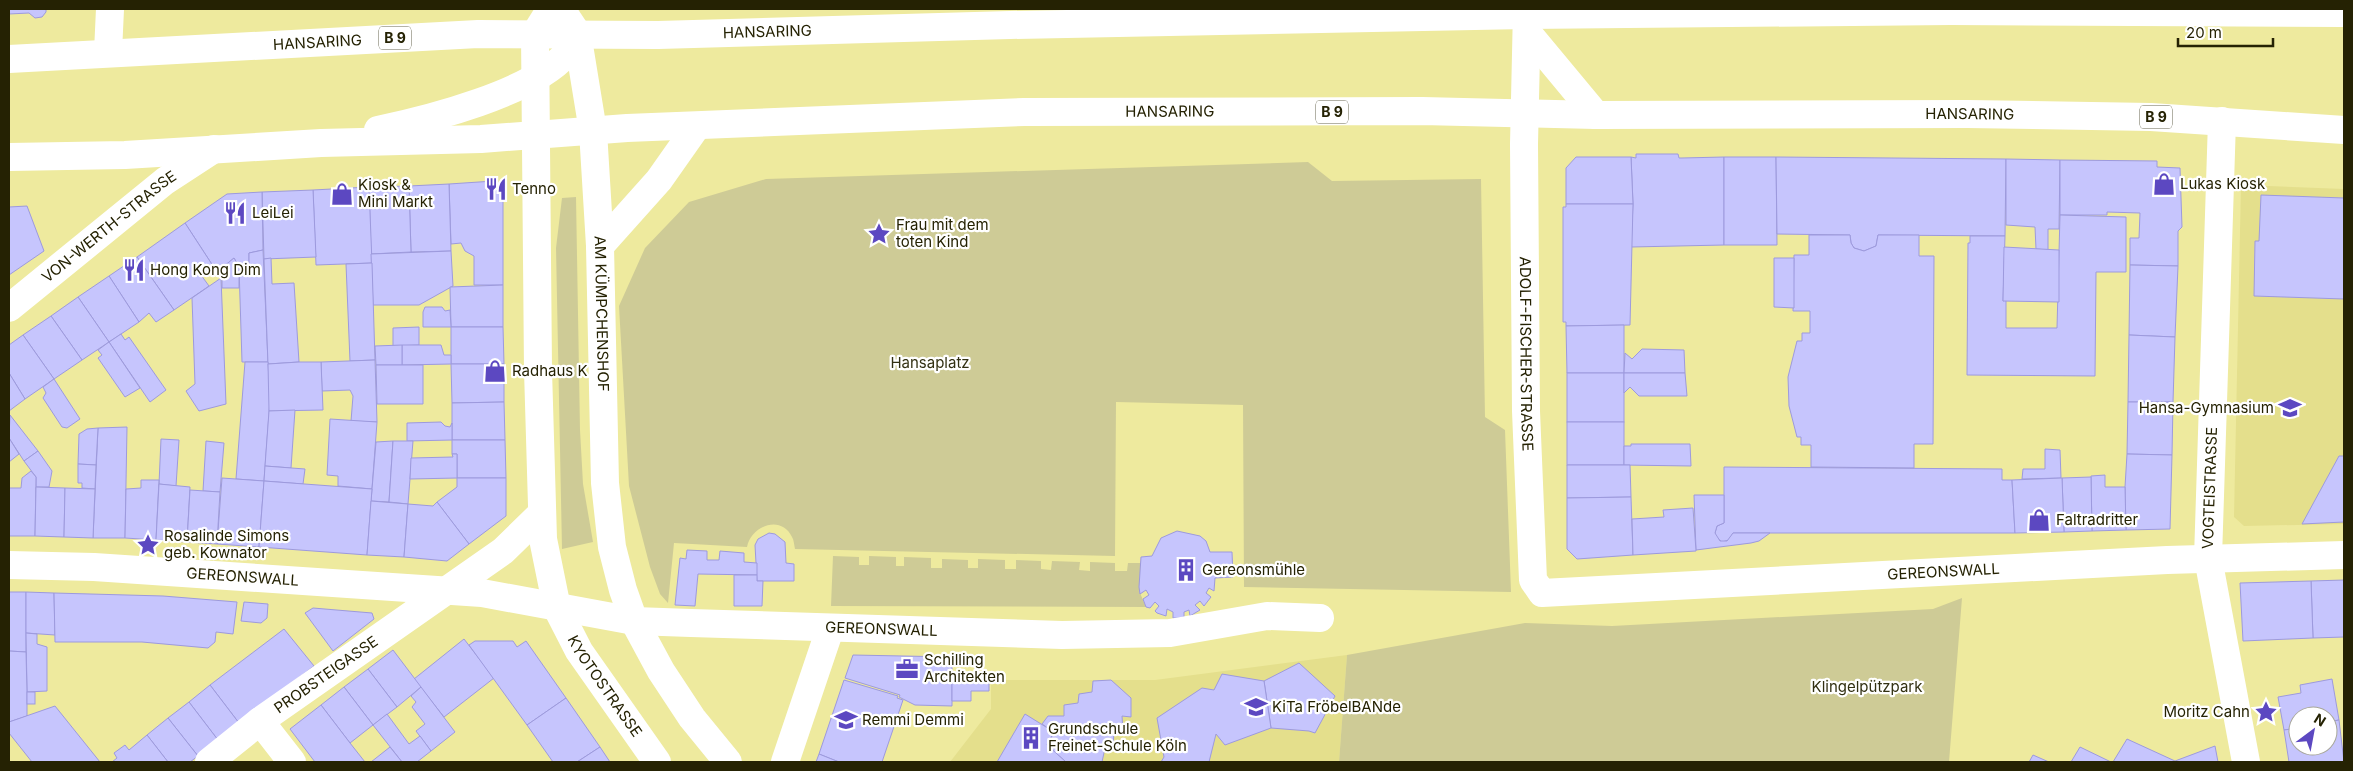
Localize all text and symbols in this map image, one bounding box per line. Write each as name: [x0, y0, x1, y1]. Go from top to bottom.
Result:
scale bar: [2178, 15, 2273, 47]
street label: HANSARING: [723, 21, 812, 42]
text: 20 m: [2186, 23, 2222, 42]
road number: B 9: [379, 26, 411, 49]
street label: HANSARING: [273, 30, 362, 54]
road number: B 9: [1316, 100, 1348, 124]
street label: HANSARING: [1125, 102, 1214, 121]
street label: HANSARING: [1925, 104, 2014, 124]
road number: B 9: [2140, 105, 2172, 128]
street label: VON-WERTH-STRASSE: [38, 166, 180, 286]
shop icon: Lukas Kiosk: [2151, 171, 2177, 197]
place label: Lukas Kiosk: [2180, 174, 2266, 193]
place label: Kiosk & Mini Markt: [358, 175, 433, 211]
restaurant icon: Tenno: [483, 176, 509, 202]
place label: Tenno: [512, 179, 556, 198]
shop icon: Kiosk & Mini Markt: [329, 181, 355, 207]
restaurant icon: LeiLei: [222, 200, 248, 226]
place label: LeiLei: [252, 203, 294, 222]
place label: Frau mit dem toten Kind: [896, 215, 989, 251]
place icon: Frau mit dem toten Kind: [866, 221, 892, 247]
street label: AM KÜMPCHENSHOF: [590, 235, 613, 392]
restaurant icon: Hong Kong Dim: [121, 257, 147, 283]
street label: ADOLF-FISCHER-STRASSE: [1516, 257, 1538, 452]
place label: Hong Kong Dim: [150, 260, 261, 279]
park label: Hansaplatz: [890, 353, 970, 372]
shop icon: Radhaus K: [482, 358, 508, 384]
place label: Radhaus K: [512, 361, 588, 380]
school or university icon: Hansa-Gymnasium: [2277, 395, 2303, 421]
place label: Hansa-Gymnasium: [2139, 398, 2274, 417]
street label: VOGTEISTRASSE: [2198, 427, 2221, 549]
shop icon: Faltradritter: [2026, 507, 2052, 533]
place label: Faltradritter: [2056, 510, 2138, 529]
place label: Rosalinde Simons geb. Kownator: [164, 526, 289, 562]
place icon: Rosalinde Simons geb. Kownator: [135, 532, 161, 558]
building icon: Gereonsmühle: [1173, 557, 1199, 583]
street label: GEREONSWALL: [1887, 559, 2000, 584]
place label: Gereonsmühle: [1202, 560, 1305, 579]
street label: GEREONSWALL: [186, 563, 299, 590]
street label: GEREONSWALL: [825, 617, 938, 640]
street label: PROBSTEIGASSE: [270, 632, 381, 717]
street label: KYOTOSTRASSE: [564, 632, 646, 740]
place label: Schilling Architekten: [924, 650, 1005, 686]
office icon: Schilling Architekten: [894, 656, 920, 682]
park label: Klingelpützpark: [1812, 677, 1923, 696]
school or university icon: KiTa FröbelBANde: [1243, 694, 1269, 720]
place label: KiTa FröbelBANde: [1272, 697, 1401, 716]
place icon: Moritz Cahn: [2253, 699, 2279, 725]
place label: Moritz Cahn: [2163, 702, 2250, 721]
north arrow: [2288, 706, 2338, 756]
school or university icon: Remmi Demmi: [833, 707, 859, 733]
place label: Remmi Demmi: [862, 710, 964, 729]
text: N: [2311, 710, 2329, 730]
place label: Grundschule Freinet-Schule Köln: [1048, 719, 1187, 755]
building icon: Grundschule Freinet-Schule Köln: [1018, 725, 1044, 751]

